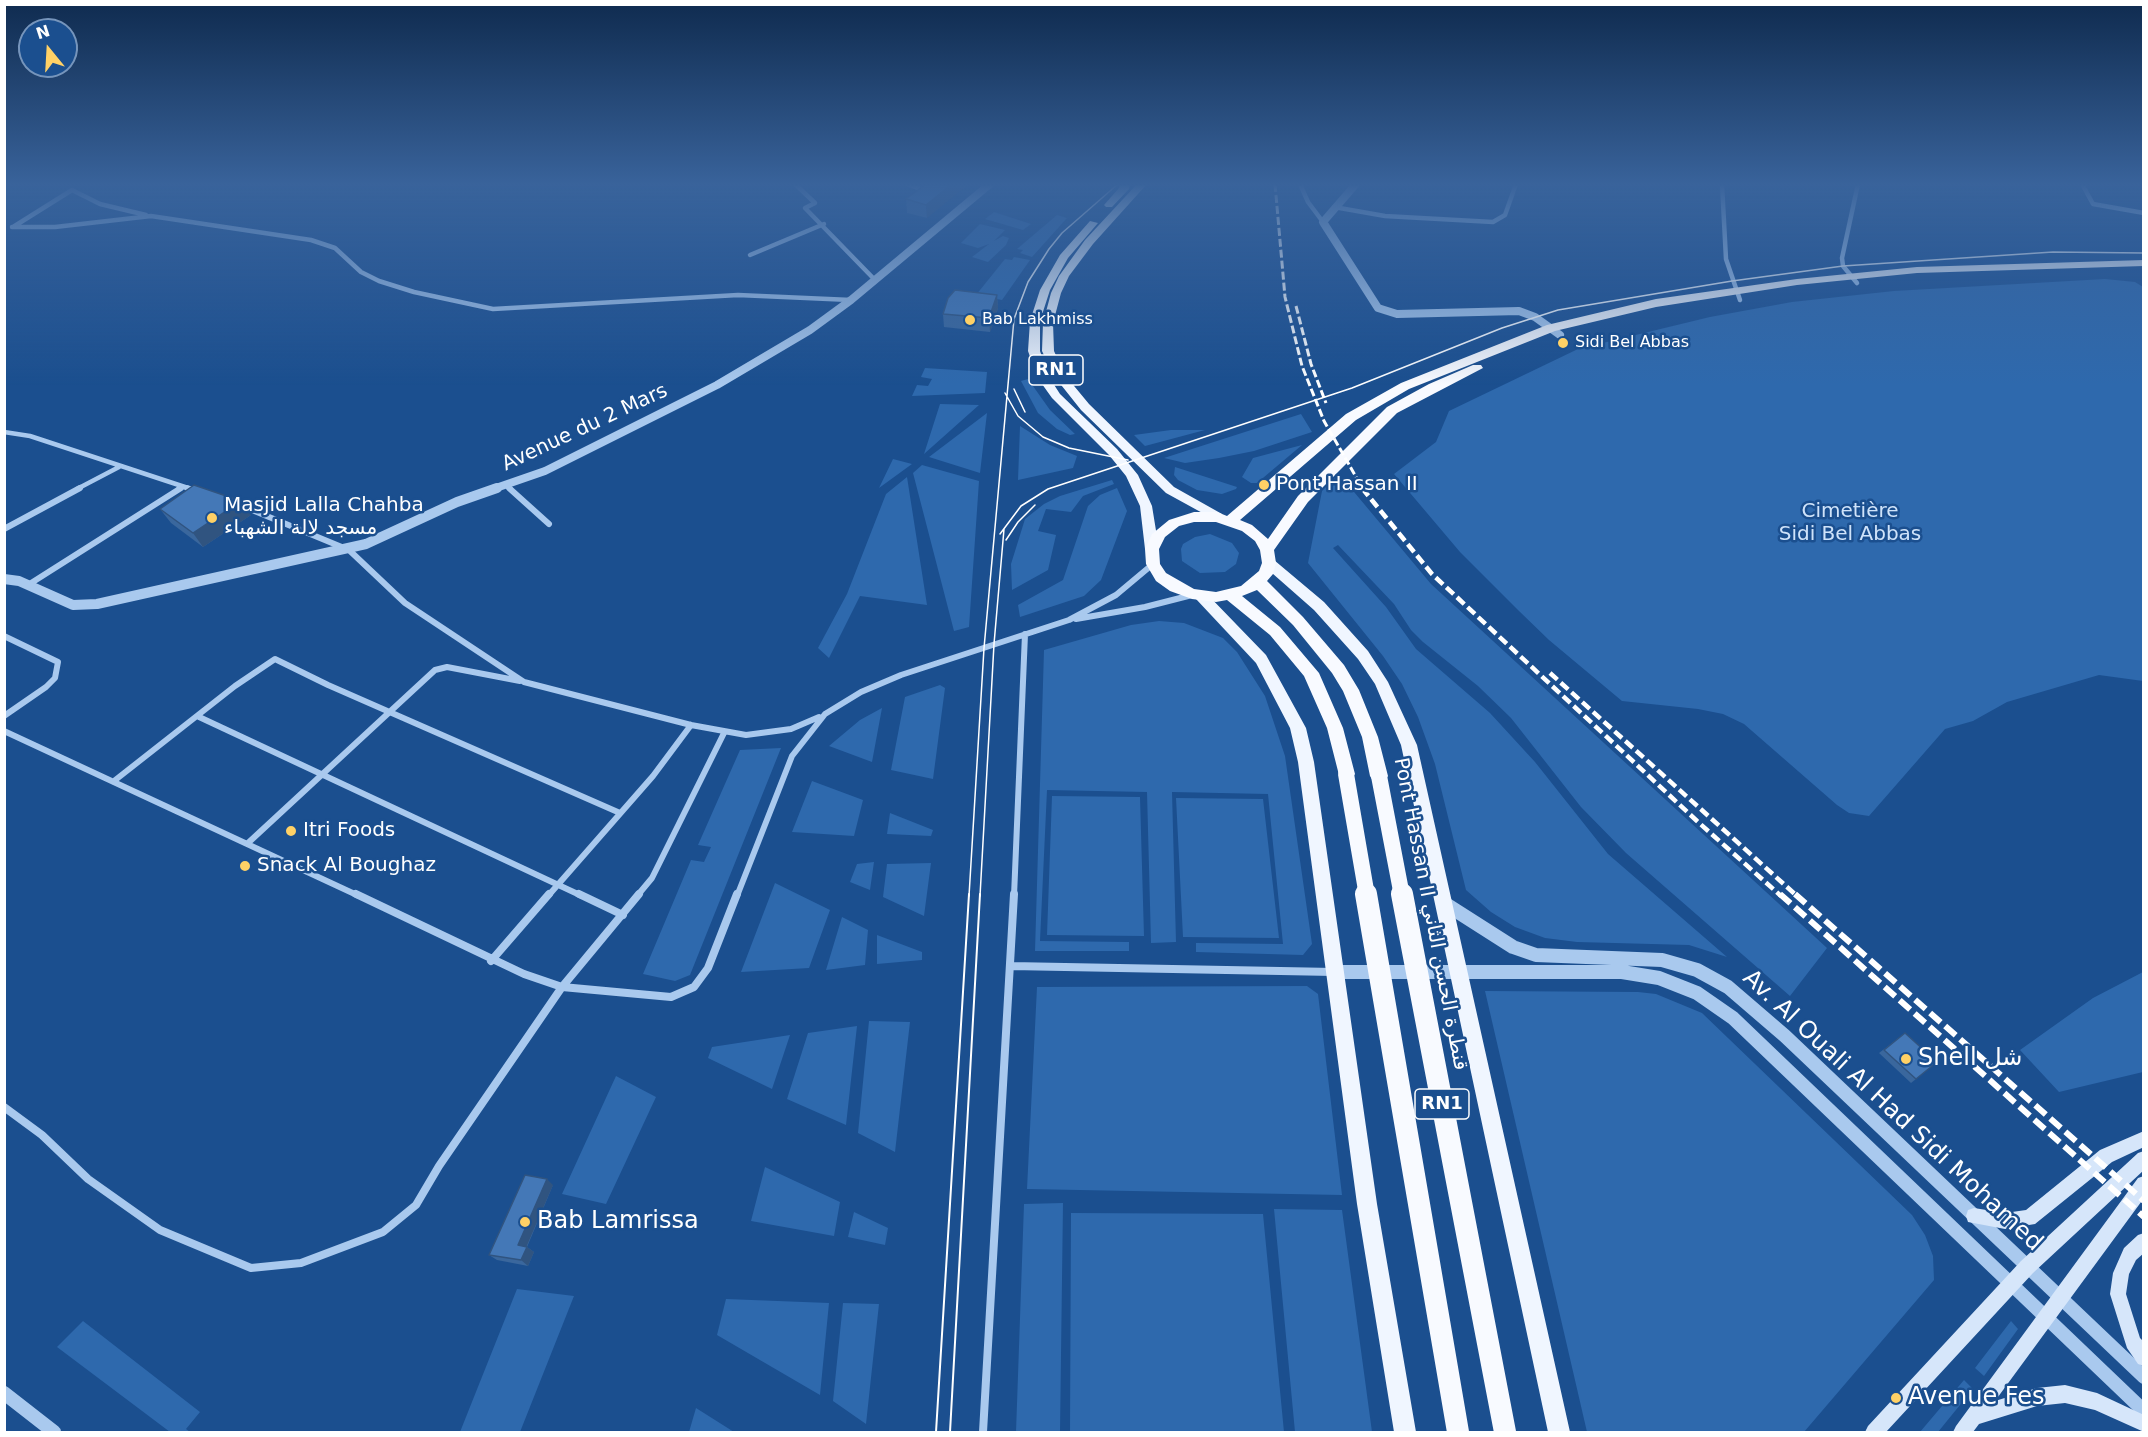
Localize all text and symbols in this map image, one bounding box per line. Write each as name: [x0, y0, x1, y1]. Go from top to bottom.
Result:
north arrow: [18, 18, 78, 78]
text: N: [34, 21, 52, 43]
place label: Bab Lakhmiss: [982, 310, 1093, 330]
marker: Bab Lakhmiss: [963, 313, 977, 327]
place label: Sidi Bel Abbas: [1575, 333, 1689, 353]
marker: Sidi Bel Abbas: [1556, 336, 1570, 350]
road number: RN1: [1029, 355, 1083, 385]
street label: Avenue du 2 Mars: [499, 379, 671, 477]
place label: Pont Hassan II: [1276, 473, 1418, 497]
marker: Pont Hassan II: [1257, 478, 1271, 492]
place label: Masjid Lalla Chahba مسجد لالة الشهباء: [224, 494, 424, 541]
park label: Cimetière Sidi Bel Abbas: [1779, 500, 1921, 547]
marker: Masjid Lalla Chahba مسجد لالة الشهباء: [205, 511, 219, 525]
street label: Pont Hassan II قنطرة الحسن الثاني: [1388, 756, 1472, 1072]
place label: Itri Foods: [303, 819, 395, 843]
marker: Itri Foods: [284, 824, 298, 838]
place label: Snack Al Boughaz: [257, 854, 436, 878]
marker: Snack Al Boughaz: [238, 859, 252, 873]
street label: Av. Al Ouali Al Had Sidi Mohamed: [1736, 964, 2048, 1258]
place label: Shell شل: [1918, 1045, 2022, 1073]
marker: Shell شل: [1899, 1052, 1913, 1066]
road number: RN1: [1415, 1089, 1469, 1119]
place label: Bab Lamrissa: [537, 1208, 699, 1236]
marker: Bab Lamrissa: [518, 1215, 532, 1229]
place label: Avenue Fes: [1908, 1384, 2045, 1412]
marker: Avenue Fes: [1889, 1391, 1903, 1405]

